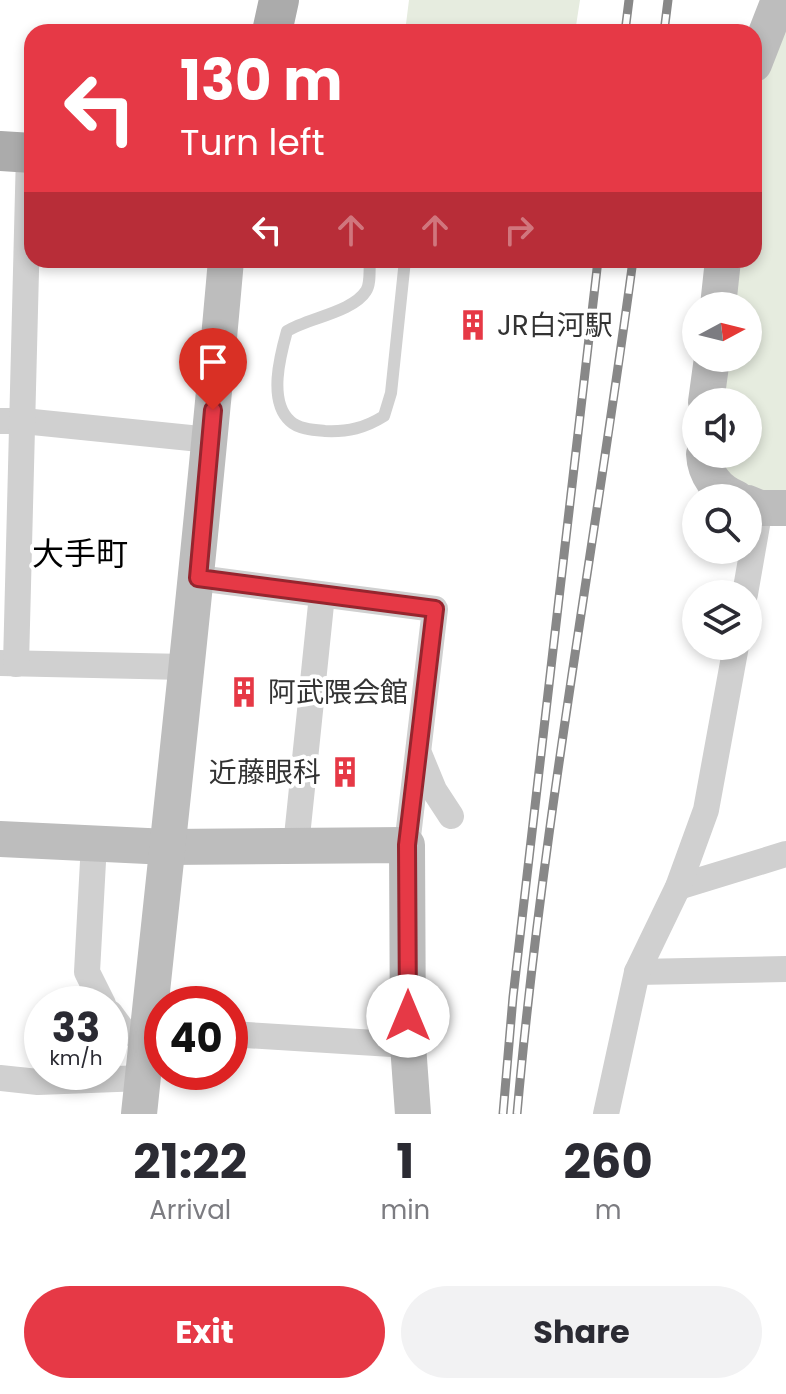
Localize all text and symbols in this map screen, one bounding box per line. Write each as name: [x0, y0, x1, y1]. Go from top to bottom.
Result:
text: 130 m: [180, 41, 343, 120]
icon: left: [48, 56, 152, 160]
text: Turn left: [180, 117, 325, 168]
icon: left: [245, 208, 289, 252]
icon: ahead: [329, 208, 373, 252]
icon: ahead: [413, 208, 457, 252]
icon: right: [497, 208, 541, 252]
north arrow: [682, 292, 762, 372]
map controls: [682, 292, 762, 660]
place label: JR白河駅: [497, 306, 613, 345]
building icon: JR白河駅: [456, 308, 490, 342]
pin: [179, 328, 247, 410]
icon: arrive: [191, 340, 235, 384]
button: sound: [682, 388, 762, 468]
button: search: [682, 484, 762, 564]
district label: 大手町: [32, 531, 128, 576]
button: layers: [682, 580, 762, 660]
place label: 阿武隈会館: [268, 673, 408, 712]
building icon: 阿武隈会館: [227, 675, 261, 709]
place label: 近藤眼科: [209, 753, 321, 792]
building icon: 近藤眼科: [328, 755, 362, 789]
position arrow: [366, 974, 450, 1058]
speed limit sign: 40: [144, 986, 248, 1090]
text: 33: [52, 1000, 100, 1056]
text: km/h: [49, 1044, 103, 1072]
text: 21:22: [133, 1128, 247, 1195]
text: 1: [396, 1128, 414, 1195]
text: 260: [563, 1128, 653, 1195]
text: Arrival: [149, 1192, 231, 1228]
text: min: [380, 1192, 430, 1228]
text: m: [595, 1192, 621, 1228]
button: Exit: [24, 1286, 385, 1378]
button: Share: [401, 1286, 762, 1378]

